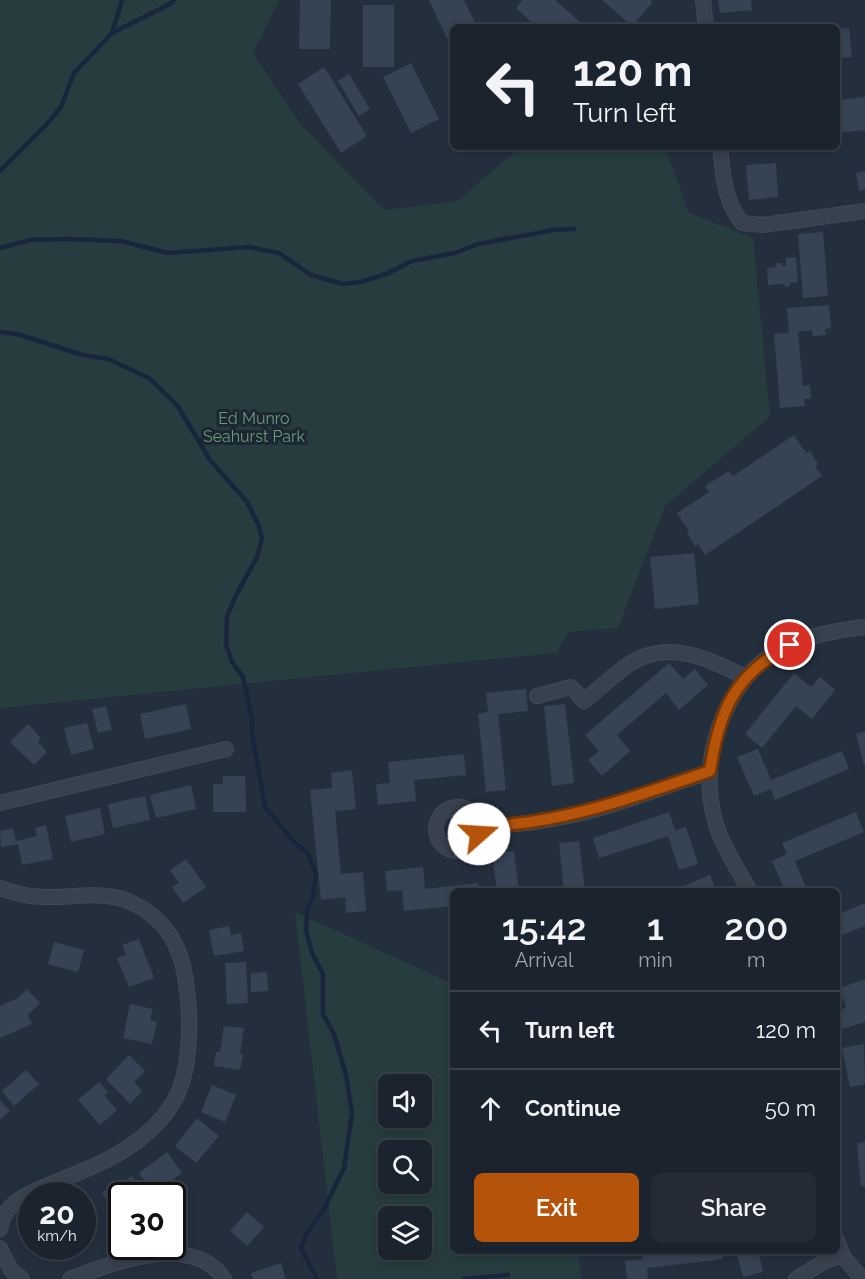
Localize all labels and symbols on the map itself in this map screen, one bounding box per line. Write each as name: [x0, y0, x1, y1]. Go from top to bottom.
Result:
park label: Ed Munro Seahurst Park: [203, 409, 306, 446]
pin: [764, 619, 815, 670]
position arrow: [447, 802, 511, 866]
speed limit sign: 30: [108, 1182, 186, 1260]

